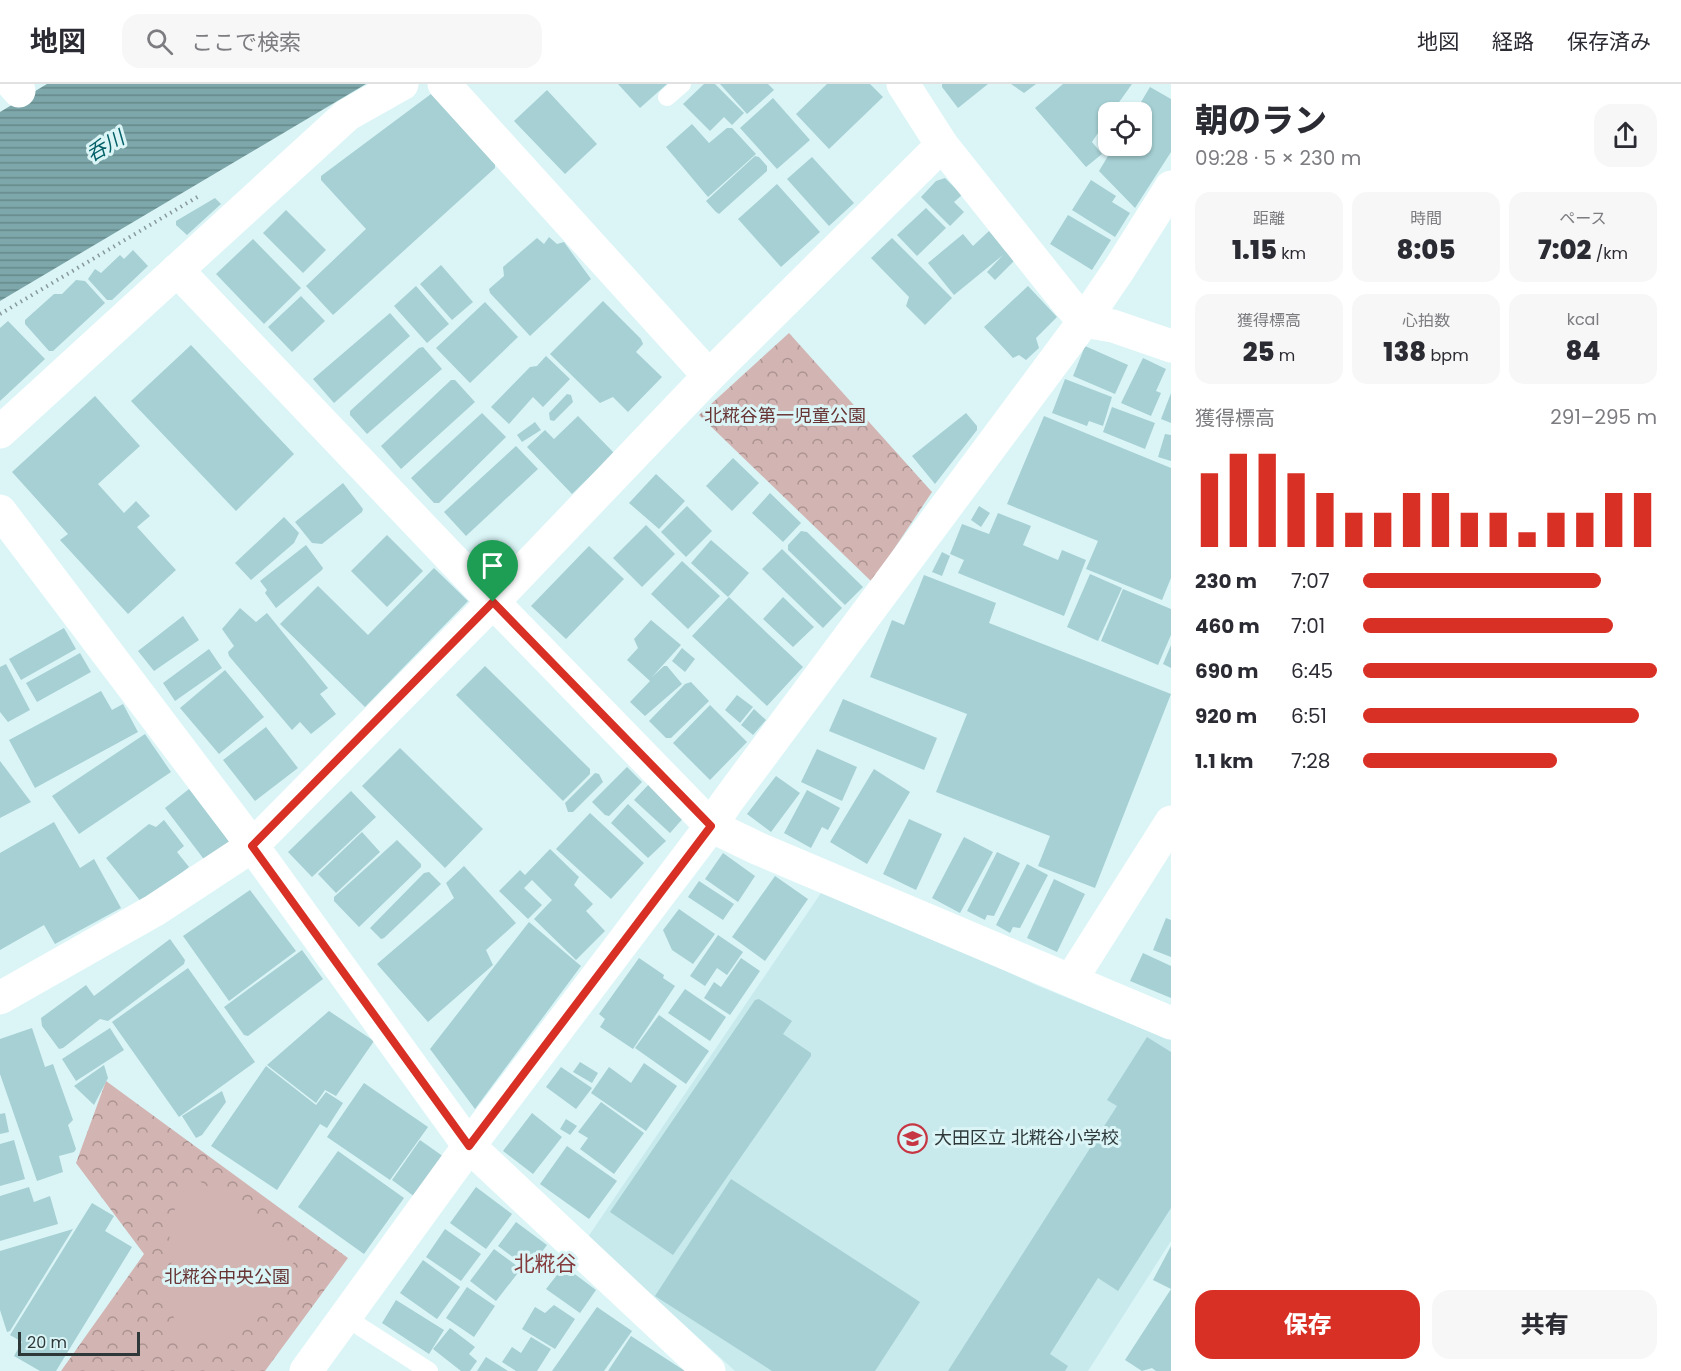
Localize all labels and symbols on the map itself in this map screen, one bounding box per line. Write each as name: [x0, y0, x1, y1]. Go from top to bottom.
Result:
water label: 呑川: [81, 123, 131, 168]
park label: 北糀谷第一児童公園: [704, 403, 866, 428]
pin: [467, 540, 518, 602]
school or university icon: 大田区立 北糀谷小学校: [897, 1122, 929, 1154]
place label: 大田区立 北糀谷小学校: [934, 1125, 1119, 1150]
district label: 北糀谷: [514, 1249, 577, 1278]
park label: 北糀谷中央公園: [164, 1264, 290, 1289]
scale bar: [18, 1329, 140, 1356]

